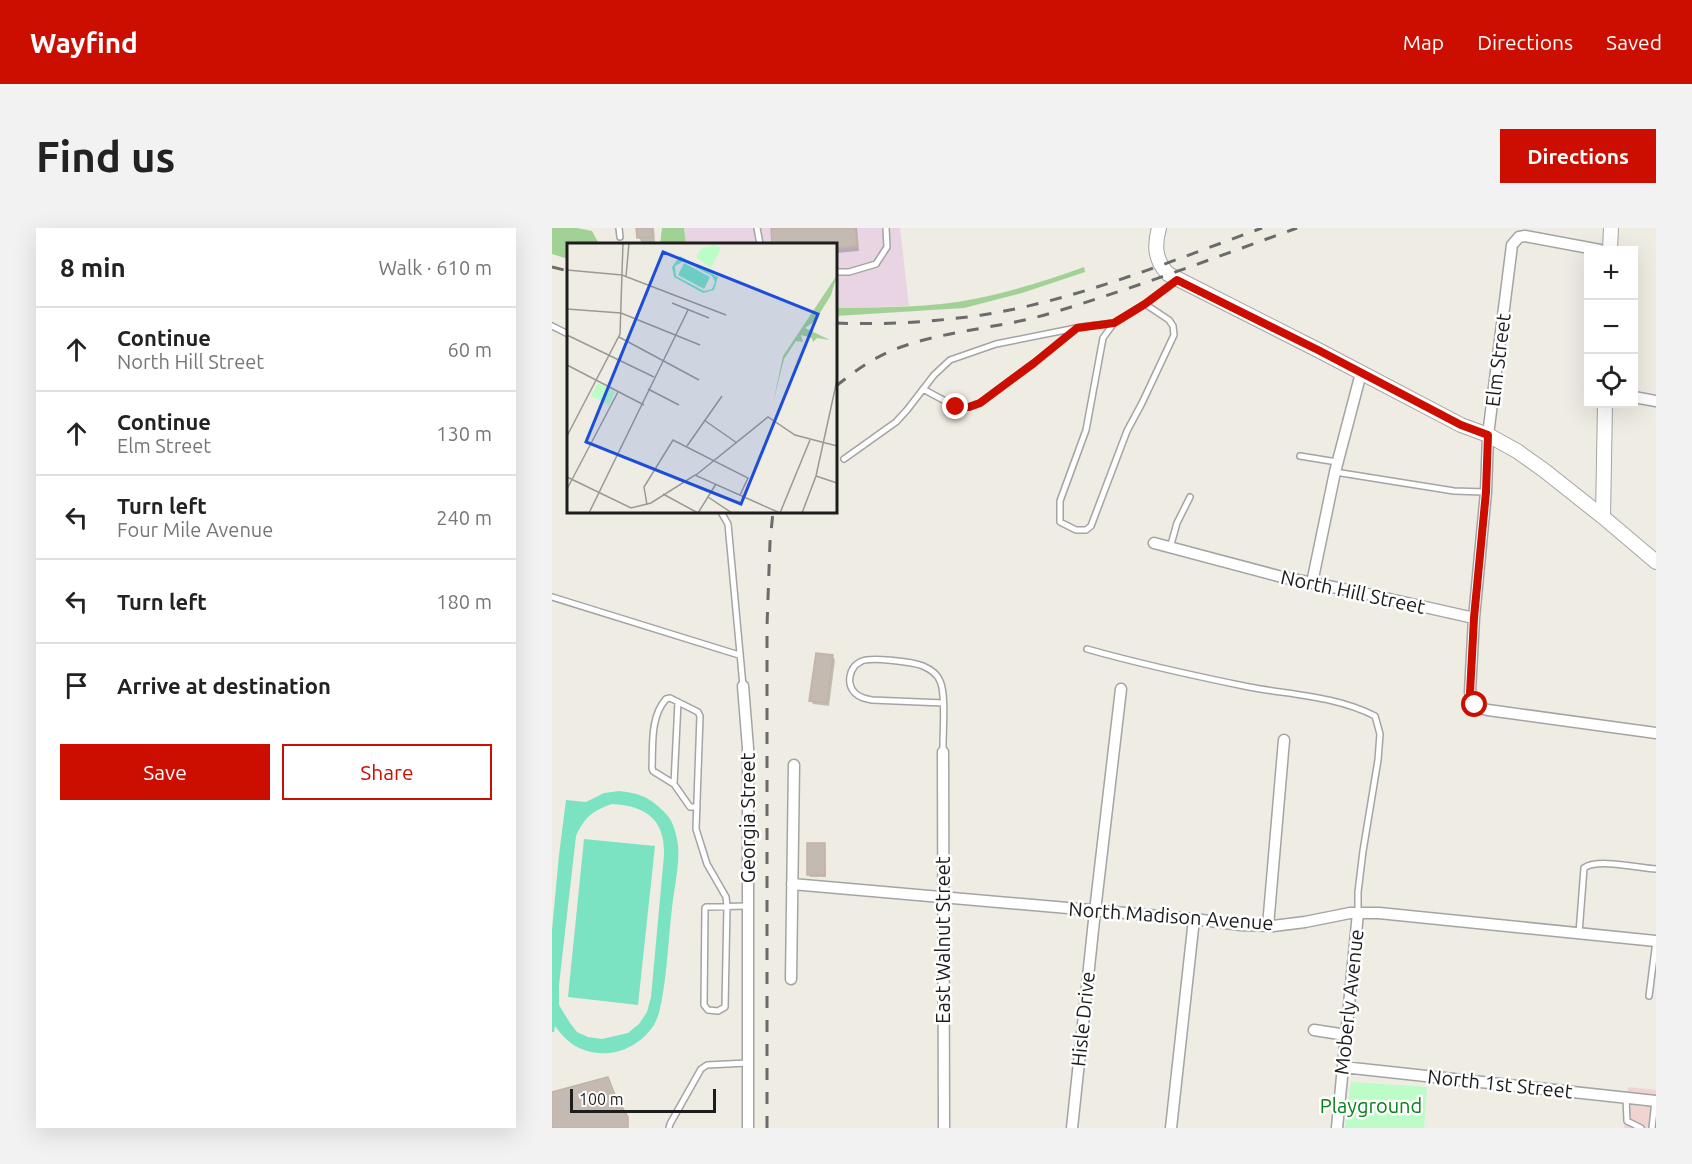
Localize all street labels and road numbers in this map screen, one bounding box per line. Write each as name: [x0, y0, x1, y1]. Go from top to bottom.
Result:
street label: Elm Street: [1480, 312, 1515, 408]
street label: North Hill Street: [1279, 565, 1428, 618]
street label: Georgia Street: [736, 753, 759, 883]
street label: East Walnut Street: [931, 856, 954, 1024]
street label: North Madison Avenue: [1068, 897, 1274, 934]
street label: Moberly Avenue: [1329, 928, 1368, 1076]
street label: Hisle Drive: [1066, 970, 1099, 1068]
street label: North 1st Street: [1426, 1064, 1574, 1103]

